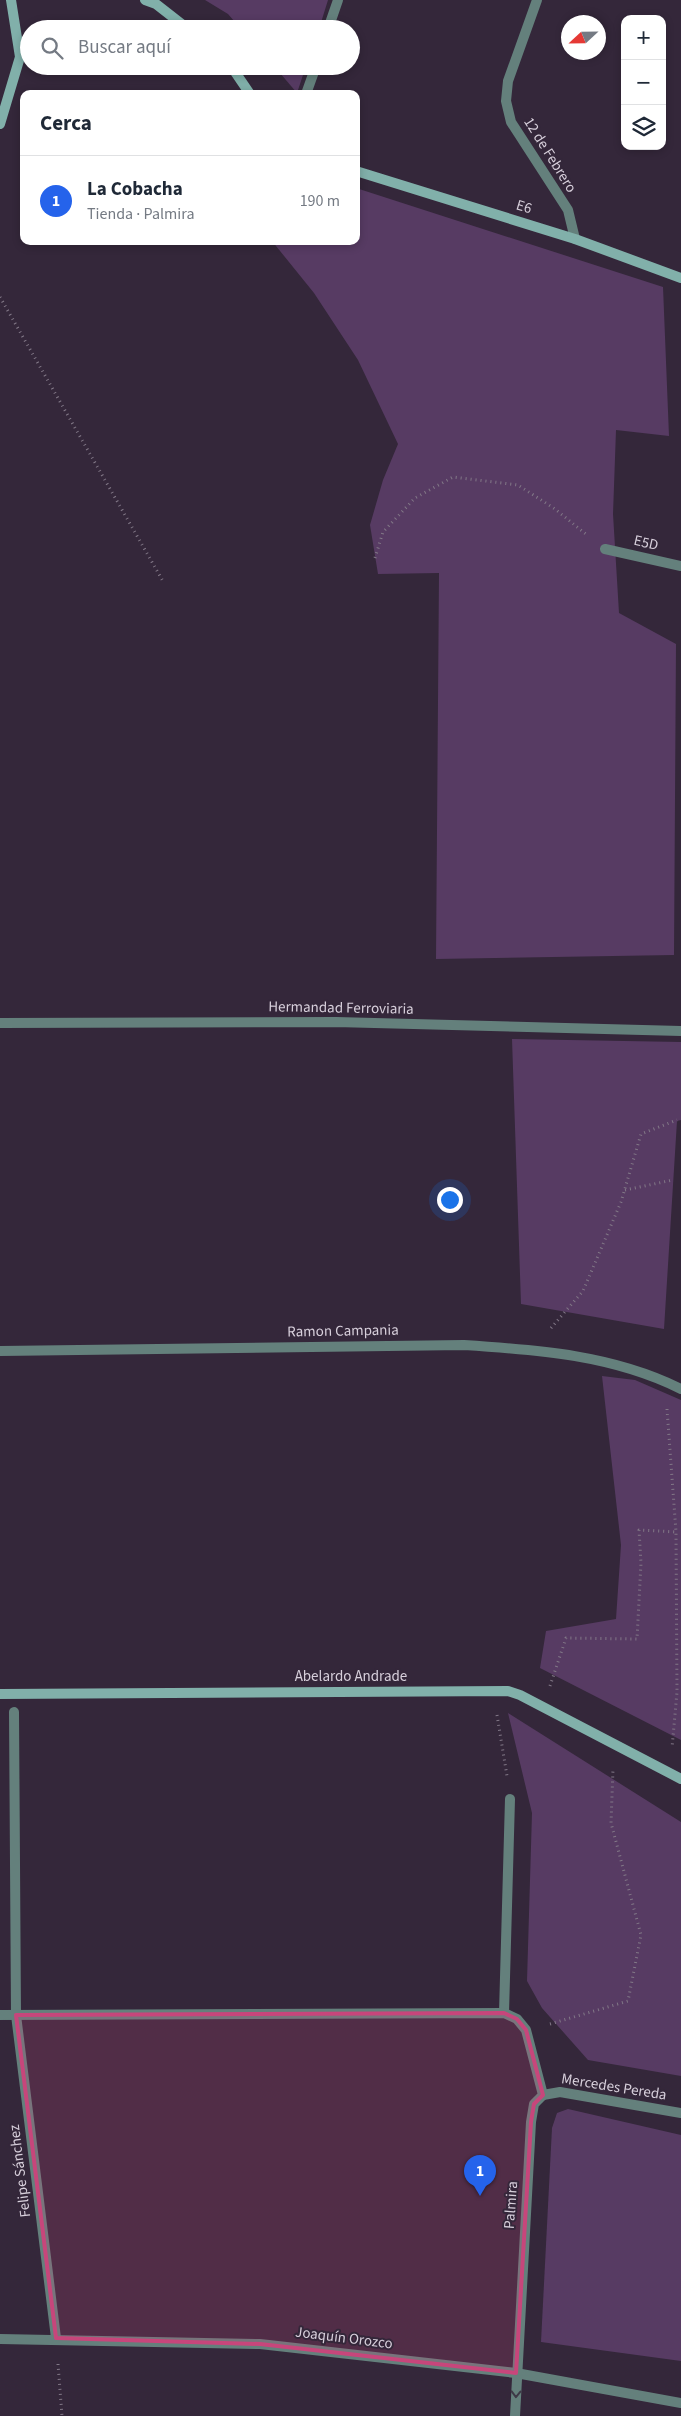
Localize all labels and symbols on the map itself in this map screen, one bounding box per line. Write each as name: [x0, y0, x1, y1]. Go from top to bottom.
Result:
north arrow: [561, 15, 606, 60]
street label: 12 de Febrero: [518, 113, 582, 197]
street label: E6: [514, 195, 534, 219]
street label: E5D: [632, 530, 660, 556]
street label: Hermandad Ferroviaria: [268, 996, 414, 1020]
your location: [437, 1187, 463, 1213]
street label: Ramon Campania: [287, 1320, 399, 1342]
street label: Abelardo Andrade: [295, 1666, 407, 1687]
street label: Mercedes Pereda: [560, 2068, 668, 2106]
street label: Felipe Sánchez: [4, 2123, 36, 2219]
pin: 1: [464, 2155, 496, 2196]
street label: Palmira: [499, 2180, 523, 2230]
street label: Joaquín Orozco: [294, 2322, 394, 2354]
one-way arrow: [510, 2391, 521, 2399]

